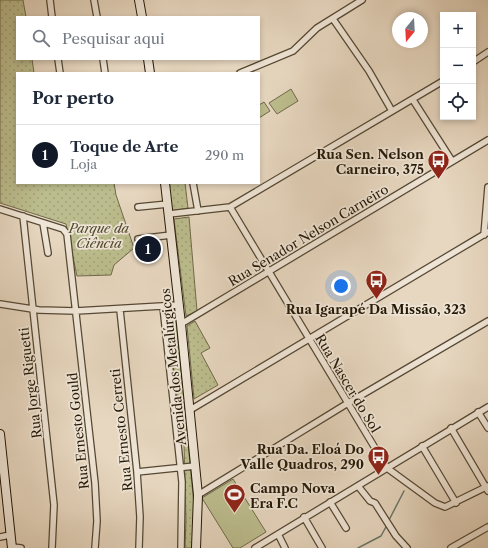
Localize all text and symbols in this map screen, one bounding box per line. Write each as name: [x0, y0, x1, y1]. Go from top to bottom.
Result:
north arrow: [392, 12, 428, 48]
map controls: [440, 12, 476, 120]
button: +: [440, 12, 476, 48]
search box: [16, 16, 260, 60]
icon: search: [30, 27, 52, 49]
text: Pesquisar aqui: [62, 29, 165, 48]
button: −: [440, 48, 476, 84]
button: locate: [440, 84, 476, 120]
text: Por perto: [32, 88, 114, 108]
text: Toque de Arte: [70, 137, 178, 156]
place label: Rua Sen. Nelson Carneiro, 375: [316, 146, 424, 177]
text: 1: [42, 147, 48, 163]
text: 290 m: [205, 147, 244, 163]
bus stop icon: Rua Sen. Nelson Carneiro, 375: [426, 148, 452, 181]
text: Loja: [70, 156, 97, 172]
street label: Rua Senador Nelson Carneiro: [225, 181, 391, 289]
park label: Parque da Ciência: [68, 220, 129, 251]
pin: 1: [135, 234, 161, 264]
bus stop icon: Rua Igarapé Da Missão, 323: [363, 268, 389, 301]
your location: [331, 276, 351, 296]
street label: Avenida dos Metalúrgicos: [157, 287, 189, 447]
place label: Rua Igarapé Da Missão, 323: [286, 301, 466, 317]
street label: Rua Jorge Riguetti: [15, 327, 45, 439]
street label: Rua Nascer do Sol: [312, 331, 384, 435]
street label: Rua Ernesto Cerreti: [107, 368, 135, 492]
street label: Rua Ernesto Gould: [64, 372, 92, 490]
place label: Rua Da. Eloá Do Valle Quadros, 290: [239, 441, 364, 472]
bus stop icon: Rua Da. Eloá Do Valle Quadros, 290: [366, 443, 392, 476]
place label: Campo Nova Era F.C: [250, 480, 336, 511]
sports icon: Campo Nova Era F.C: [221, 482, 247, 515]

